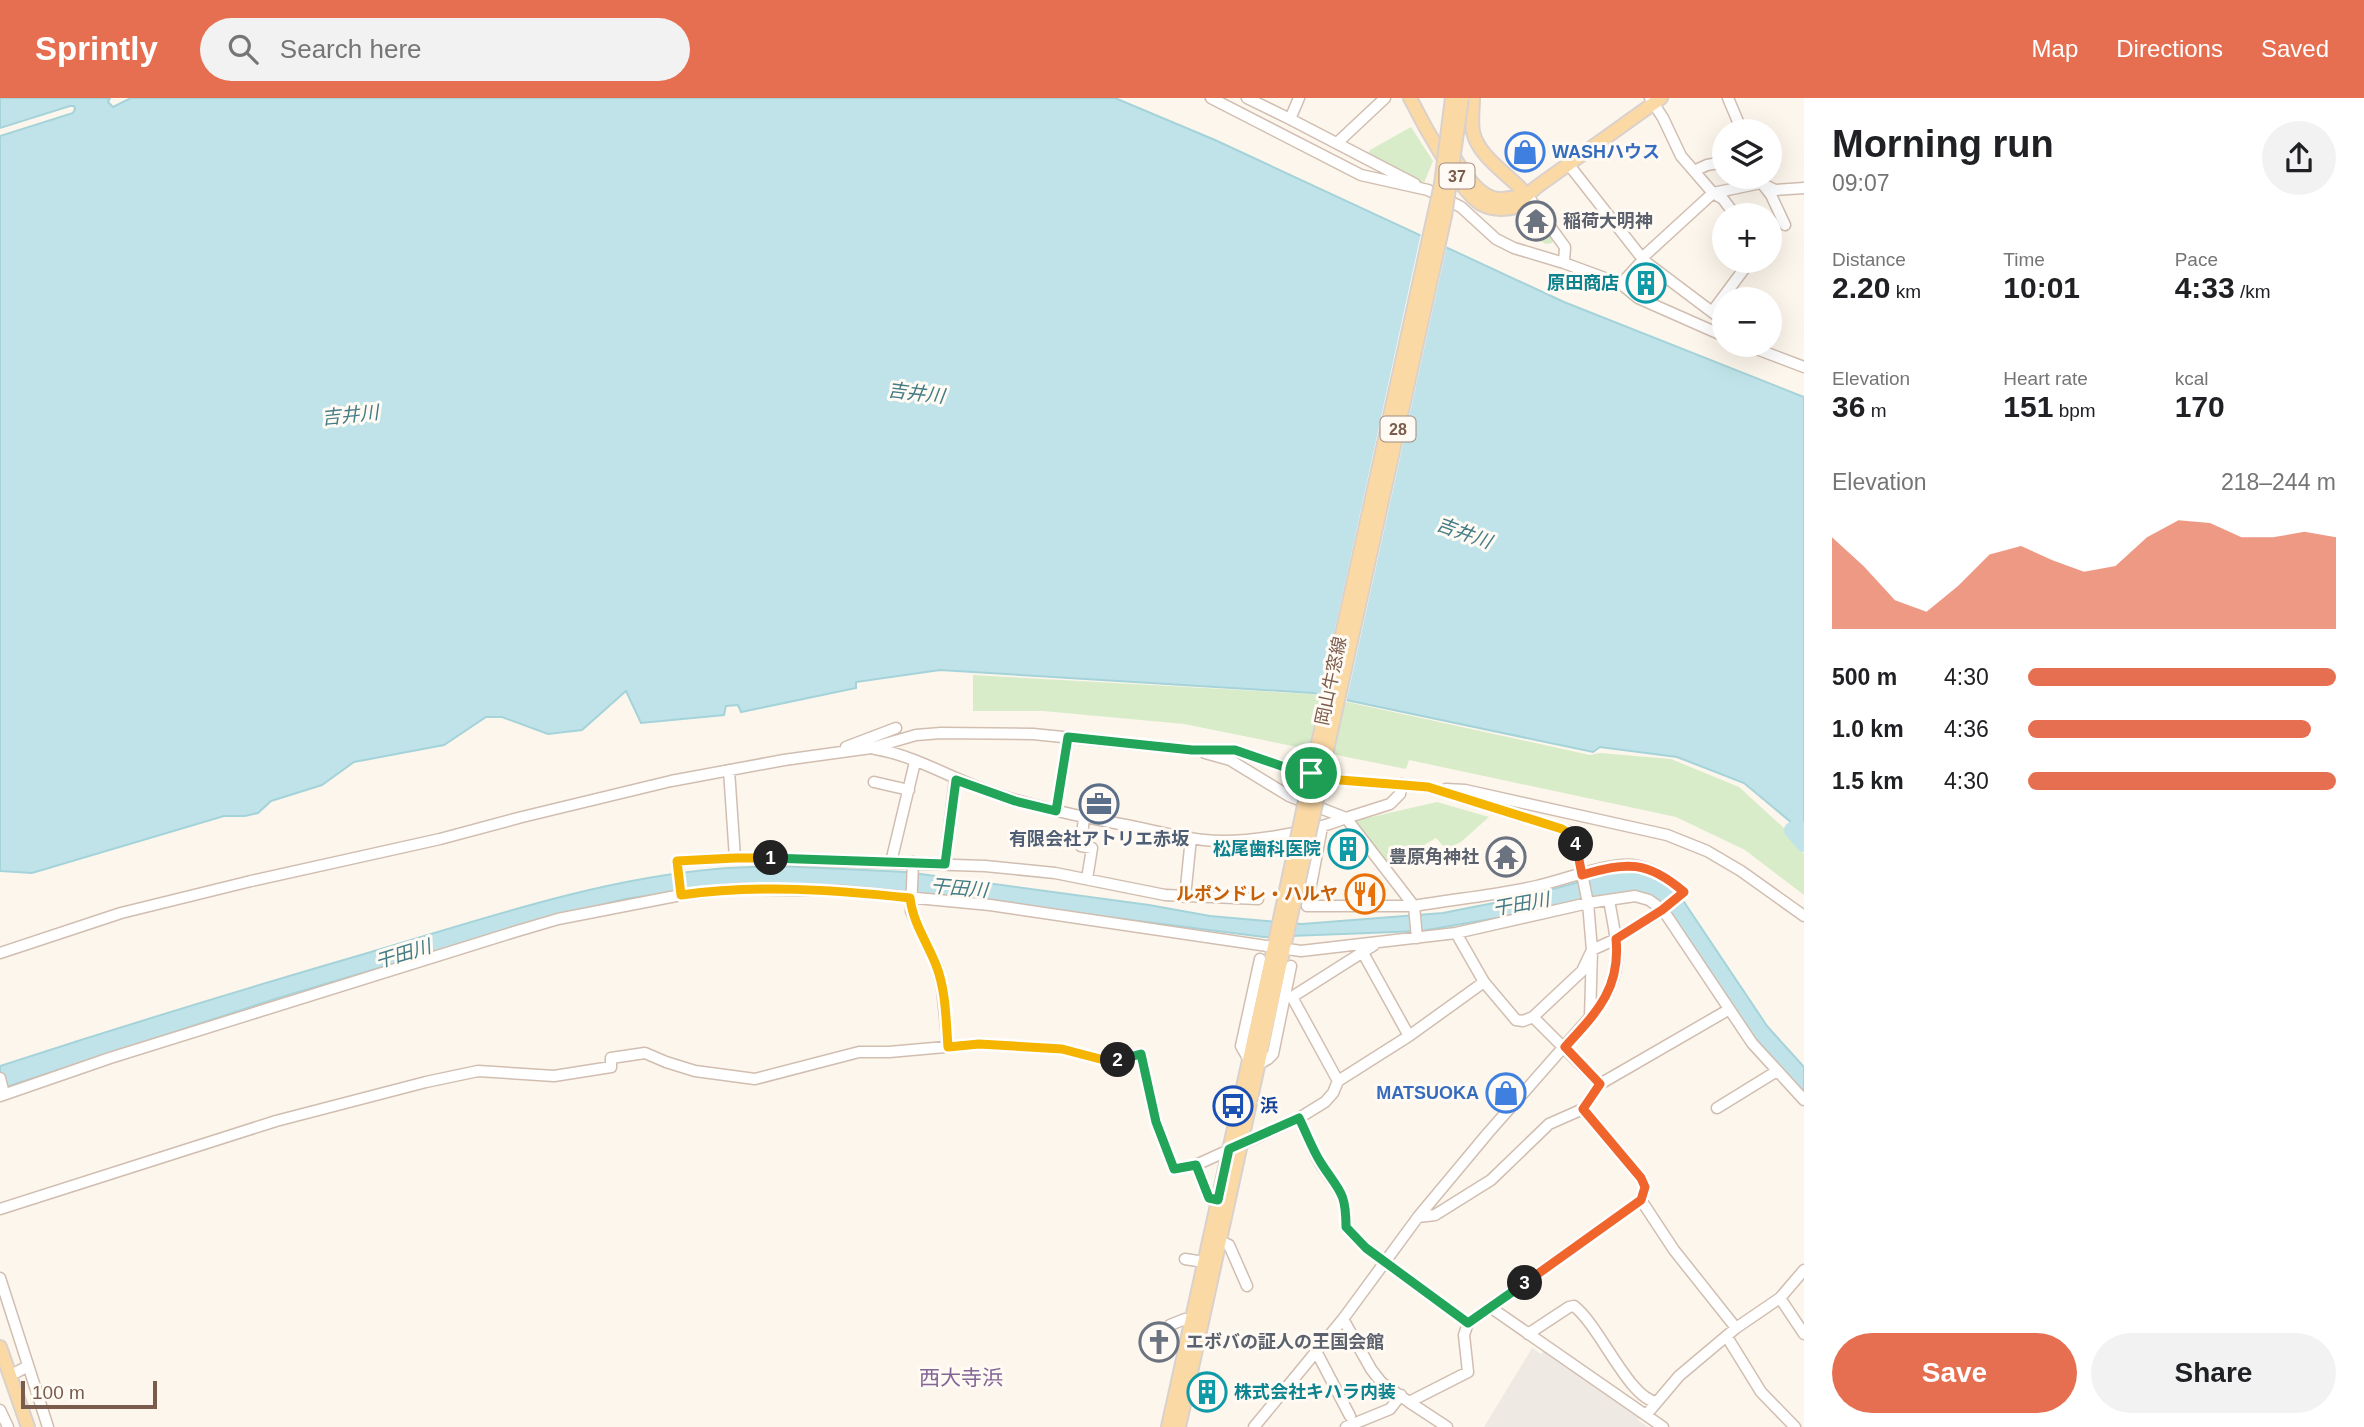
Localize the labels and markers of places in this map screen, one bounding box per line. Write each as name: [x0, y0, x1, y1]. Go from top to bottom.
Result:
shop icon: WASHハウス: [1504, 131, 1546, 173]
place label: WASHハウス: [1552, 142, 1660, 162]
temple icon: 稲荷大明神: [1515, 200, 1557, 242]
place label: 稲荷大明神: [1563, 211, 1653, 231]
building icon: 原田商店: [1625, 262, 1667, 304]
place label: 原田商店: [1547, 273, 1619, 293]
pin: [1281, 743, 1341, 803]
office icon: 有限会社アトリエ赤坂: [1078, 783, 1120, 825]
pin: 4: [1558, 826, 1594, 862]
building icon: 松尾歯科医院: [1327, 828, 1369, 870]
place label: 有限会社アトリエ赤坂: [1009, 829, 1190, 849]
temple icon: 豊原角神社: [1485, 836, 1527, 878]
place label: 松尾歯科医院: [1213, 839, 1321, 859]
pin: 1: [754, 840, 788, 876]
place label: 豊原角神社: [1389, 846, 1479, 867]
restaurant icon: ルポンドレ・ハルヤ: [1344, 873, 1386, 915]
place label: ルポンドレ・ハルヤ: [1176, 884, 1338, 904]
pin: 2: [1100, 1042, 1136, 1077]
shop icon: MATSUOKA: [1485, 1072, 1527, 1114]
place label: MATSUOKA: [1376, 1083, 1479, 1103]
bus stop icon: 浜: [1212, 1085, 1254, 1127]
place label: 浜: [1260, 1096, 1278, 1116]
pin: 3: [1508, 1266, 1542, 1300]
church icon: エボバの証人の王国会館: [1138, 1321, 1180, 1363]
place label: エボバの証人の王国会館: [1186, 1332, 1384, 1352]
building icon: 株式会社キハラ内装: [1186, 1371, 1228, 1413]
place label: 株式会社キハラ内装: [1234, 1382, 1396, 1402]

